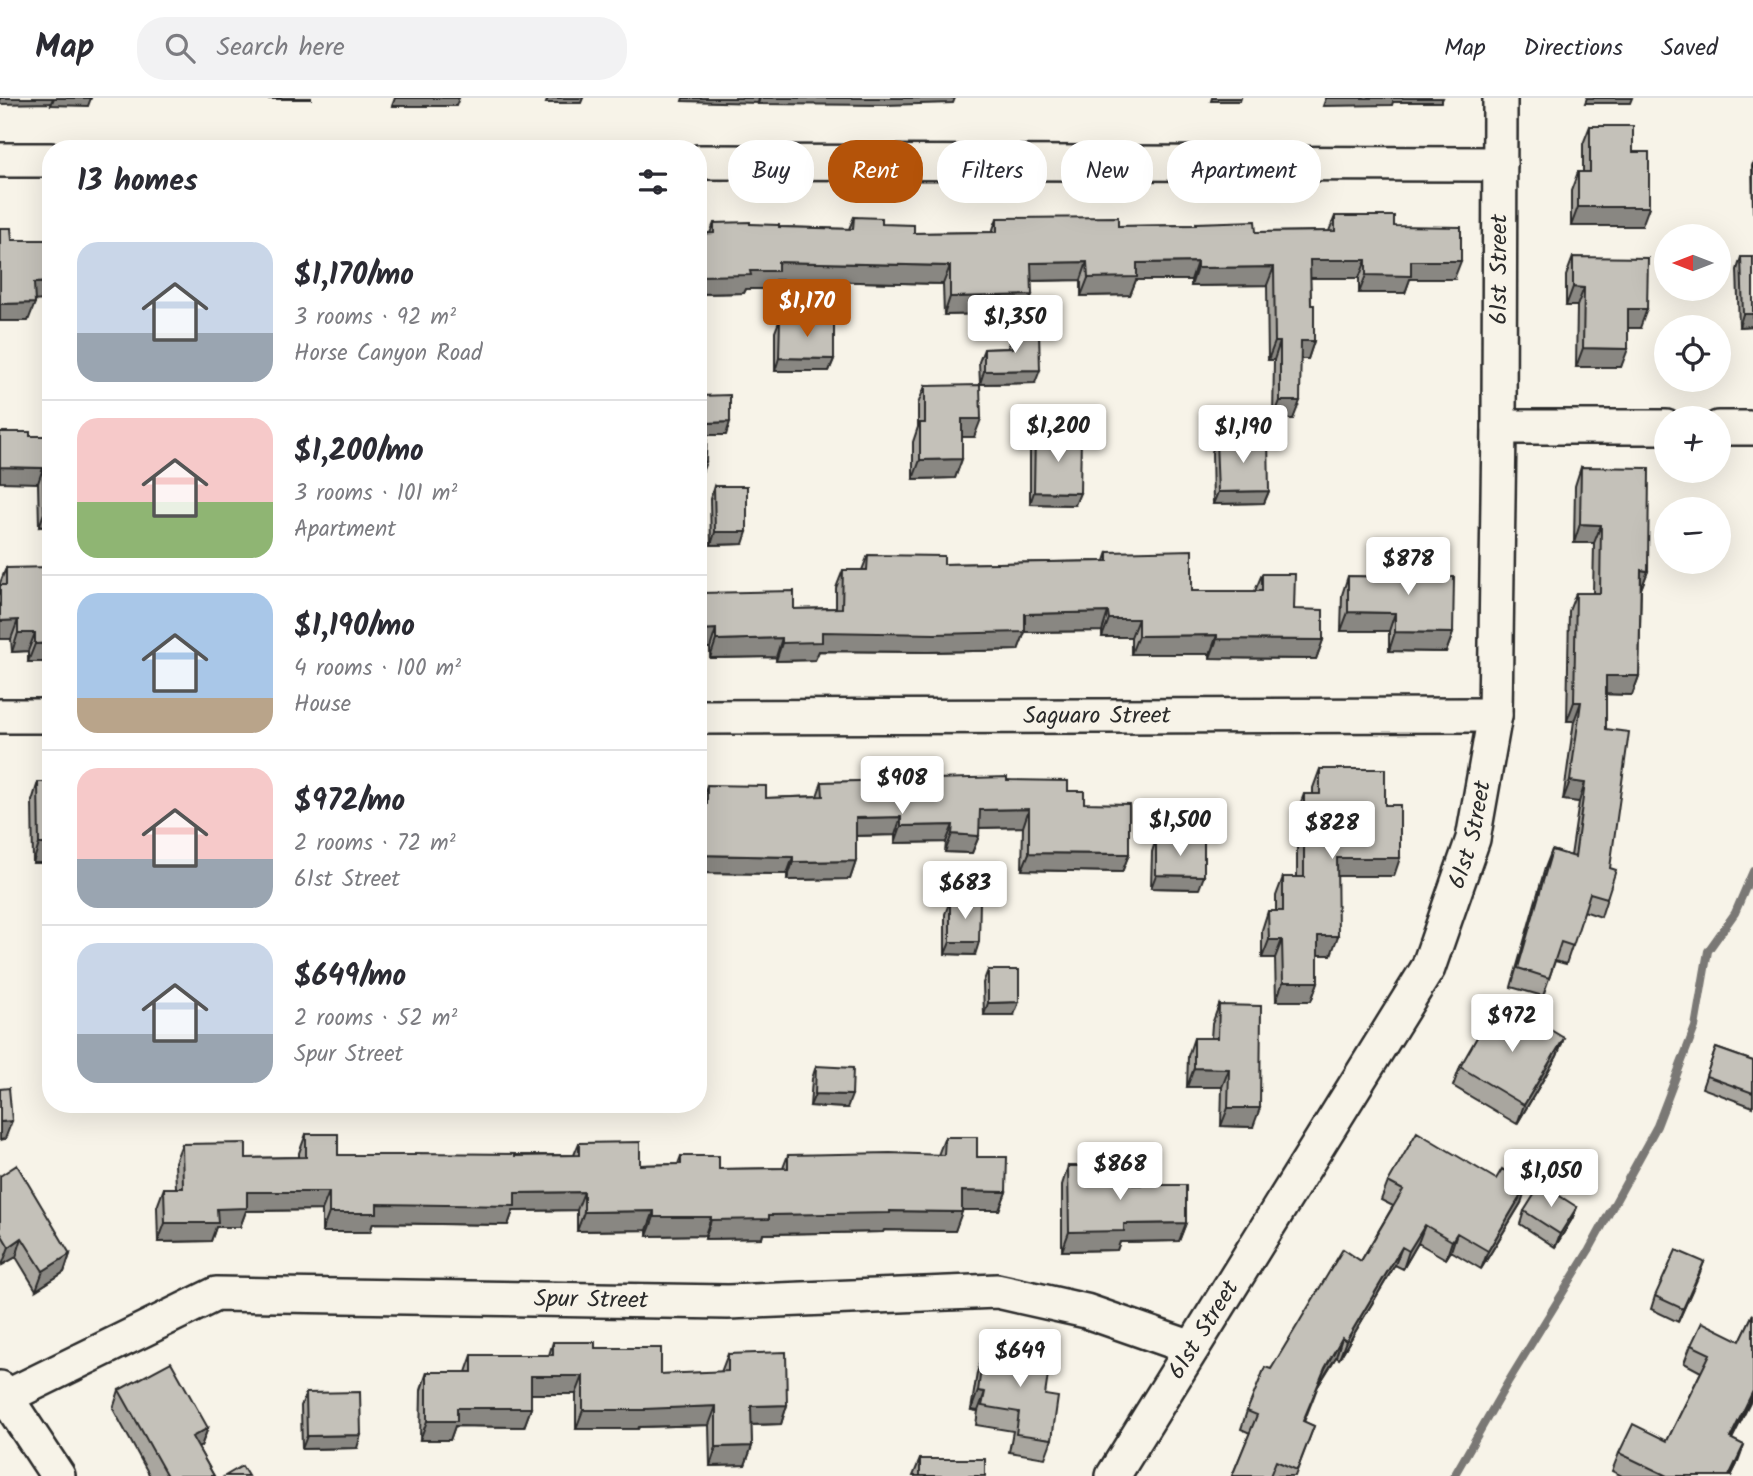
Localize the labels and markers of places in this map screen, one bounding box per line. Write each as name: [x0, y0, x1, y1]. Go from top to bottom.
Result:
pin: $1,170: [750, 280, 864, 339]
pin: $1,350: [958, 296, 1072, 355]
pin: $1,200: [1001, 404, 1115, 464]
pin: $1,190: [1186, 406, 1300, 465]
pin: $878: [1367, 538, 1449, 597]
pin: $908: [861, 756, 943, 816]
pin: $1,500: [1123, 798, 1237, 858]
pin: $828: [1291, 802, 1373, 861]
pin: $683: [924, 862, 1006, 921]
pin: $972: [1471, 995, 1553, 1054]
pin: $868: [1079, 1142, 1161, 1202]
pin: $1,050: [1494, 1150, 1608, 1209]
pin: $649: [979, 1330, 1061, 1389]

